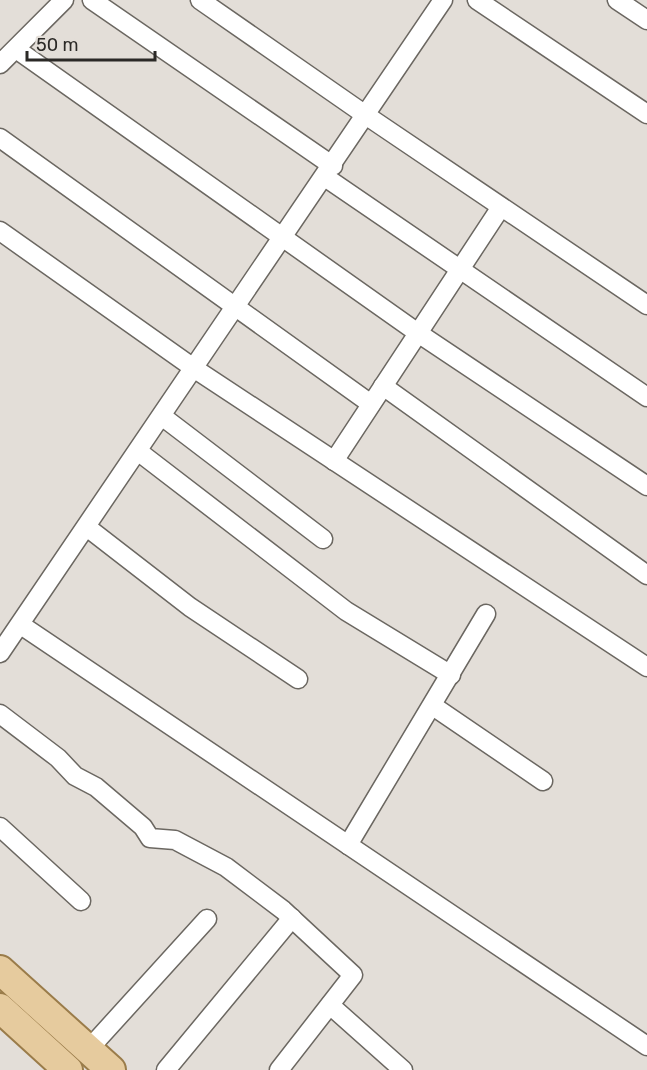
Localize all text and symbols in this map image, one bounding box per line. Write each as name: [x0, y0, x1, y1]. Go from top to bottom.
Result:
scale bar: [27, 24, 154, 62]
text: 50 m: [36, 34, 79, 56]

